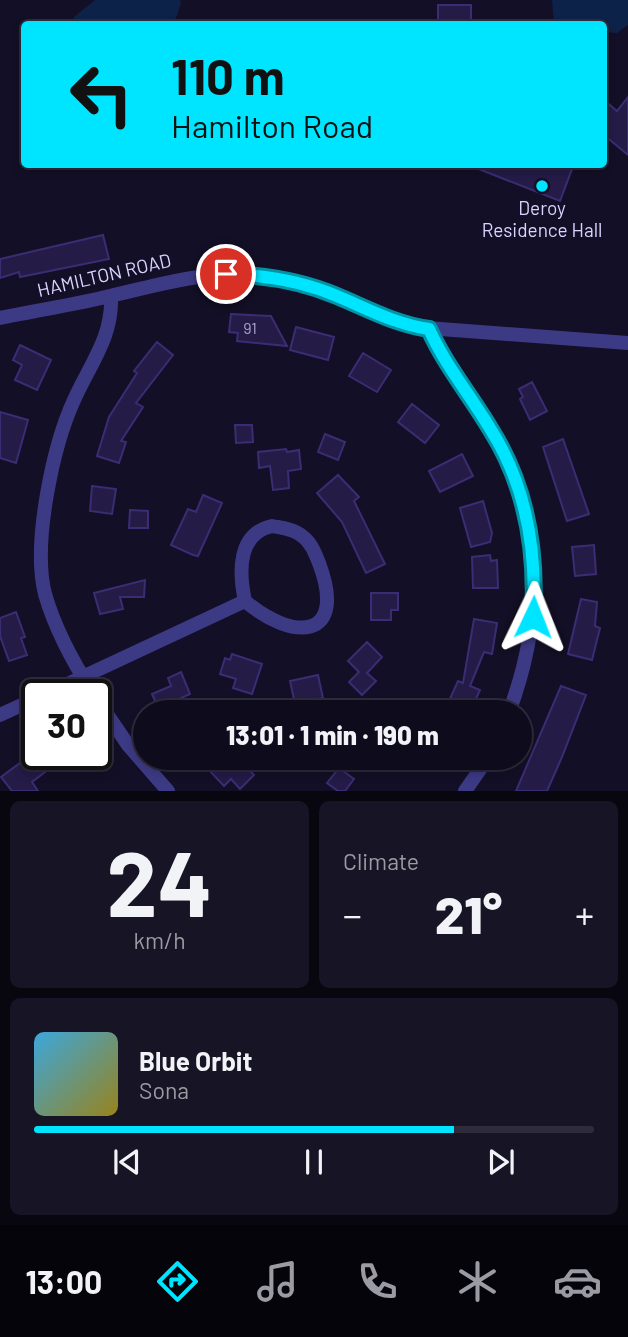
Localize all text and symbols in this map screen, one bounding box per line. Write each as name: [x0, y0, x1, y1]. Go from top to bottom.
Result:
text: 110 m: [171, 46, 285, 105]
icon: left: [56, 49, 147, 140]
text: Hamilton Road: [171, 106, 373, 144]
marker: Deroy Residence Hall: [534, 178, 550, 194]
place label: Deroy Residence Hall: [482, 196, 602, 241]
pin: [196, 244, 256, 304]
street label: HAMILTON ROAD: [35, 248, 173, 301]
icon: arrive: [207, 255, 245, 293]
house number: 91: [243, 318, 257, 337]
position arrow: [496, 580, 570, 654]
speed limit sign: 30: [21, 679, 112, 770]
text: 13:01 · 1 min · 190 m: [226, 719, 439, 750]
text: 24: [106, 826, 213, 935]
text: Climate: [343, 847, 419, 875]
text: 21°: [435, 882, 502, 944]
text: −: [343, 891, 362, 937]
text: +: [575, 891, 594, 937]
text: km/h: [133, 926, 186, 954]
text: Blue Orbit: [139, 1045, 252, 1076]
text: Sona: [139, 1076, 189, 1104]
icon: previous: [108, 1143, 146, 1181]
icon: pause: [295, 1143, 333, 1181]
icon: next: [482, 1143, 520, 1181]
icon: directions: [153, 1257, 202, 1306]
icon: music: [253, 1257, 302, 1306]
icon: phone: [353, 1257, 402, 1306]
icon: climate: [453, 1257, 502, 1306]
icon: car: [553, 1257, 602, 1306]
text: 13:00: [26, 1262, 102, 1300]

